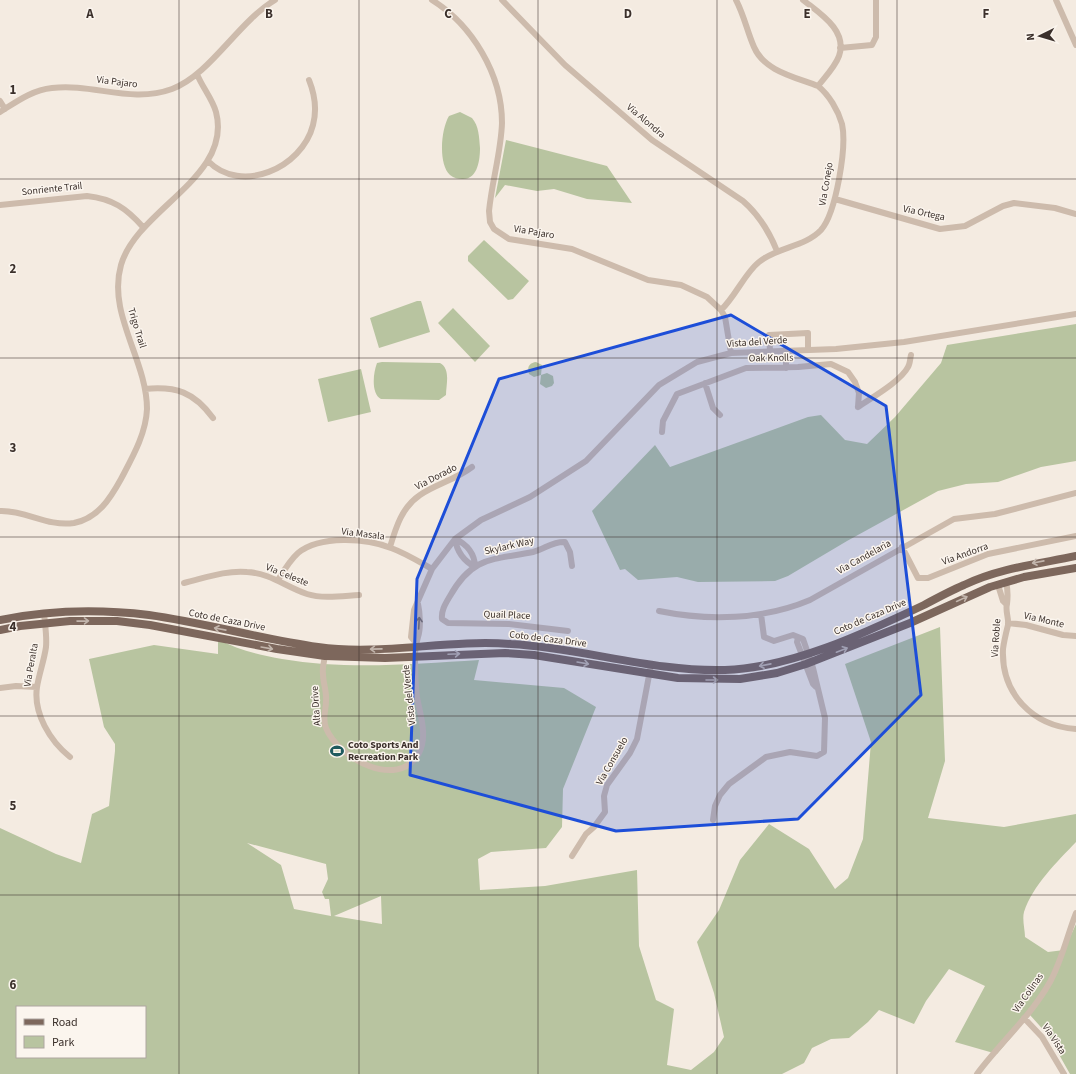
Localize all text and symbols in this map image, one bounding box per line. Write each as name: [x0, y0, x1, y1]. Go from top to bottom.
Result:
text: A: [85, 5, 94, 23]
text: B: [265, 5, 273, 23]
text: C: [444, 5, 452, 23]
text: D: [624, 5, 632, 23]
text: E: [803, 5, 811, 23]
text: F: [983, 5, 990, 23]
north arrow: [1020, 16, 1060, 56]
text: N: [1023, 33, 1038, 41]
street label: Via Pajaro: [96, 73, 138, 91]
text: 1: [10, 81, 17, 99]
street label: Via Alondra: [623, 100, 669, 142]
street label: Via Conejo: [815, 161, 837, 207]
street label: Sonriente Trail: [21, 179, 83, 199]
street label: Via Ortega: [902, 202, 946, 224]
street label: Via Pajaro: [512, 222, 556, 242]
text: 2: [10, 260, 17, 278]
street label: Trigo Trail: [124, 306, 150, 350]
street label: Vista del Verde: [726, 333, 788, 351]
street label: Oak Knolls: [749, 351, 793, 365]
text: 3: [10, 439, 17, 457]
street label: Via Dorado: [413, 460, 459, 494]
street label: Via Masala: [340, 524, 386, 544]
street label: Skylark Way: [483, 533, 535, 558]
street label: Via Candelaria: [834, 536, 894, 578]
street label: Via Andorra: [940, 539, 990, 569]
one-way arrow: [1031, 559, 1044, 567]
street label: Via Celeste: [264, 560, 311, 590]
street label: Coto de Caza Drive: [832, 595, 908, 639]
one-way arrow: [955, 595, 967, 602]
street label: Coto de Caza Drive: [188, 606, 266, 634]
street label: Quail Place: [483, 607, 531, 623]
street label: Via Monte: [1022, 609, 1066, 631]
one-way arrow: [76, 617, 89, 624]
one-way arrow: [415, 617, 423, 630]
text: 4: [10, 618, 17, 636]
street label: Via Roble: [988, 618, 1004, 658]
one-way arrow: [214, 624, 227, 632]
street label: Coto de Caza Drive: [509, 627, 587, 651]
street label: Via Peralta: [20, 642, 42, 688]
one-way arrow: [260, 644, 273, 652]
one-way arrow: [370, 645, 383, 653]
one-way arrow: [836, 646, 849, 653]
one-way arrow: [447, 651, 460, 658]
one-way arrow: [576, 659, 589, 667]
one-way arrow: [759, 662, 772, 670]
street label: Vista del Verde: [399, 664, 419, 726]
one-way arrow: [705, 676, 718, 684]
street label: Alta Drive: [308, 686, 324, 726]
street label: Via Consuelo: [592, 734, 632, 788]
place label: Coto Sports And Recreation Park: [348, 738, 419, 764]
sports icon: Coto Sports And Recreation Park: [329, 743, 345, 759]
text: 5: [10, 797, 17, 815]
street label: Via Colinas: [1009, 970, 1047, 1016]
text: 6: [10, 976, 17, 994]
legend: [16, 1006, 146, 1058]
text: Road: [52, 1014, 78, 1031]
street label: Via Vista: [1039, 1021, 1069, 1057]
text: Park: [52, 1034, 74, 1051]

